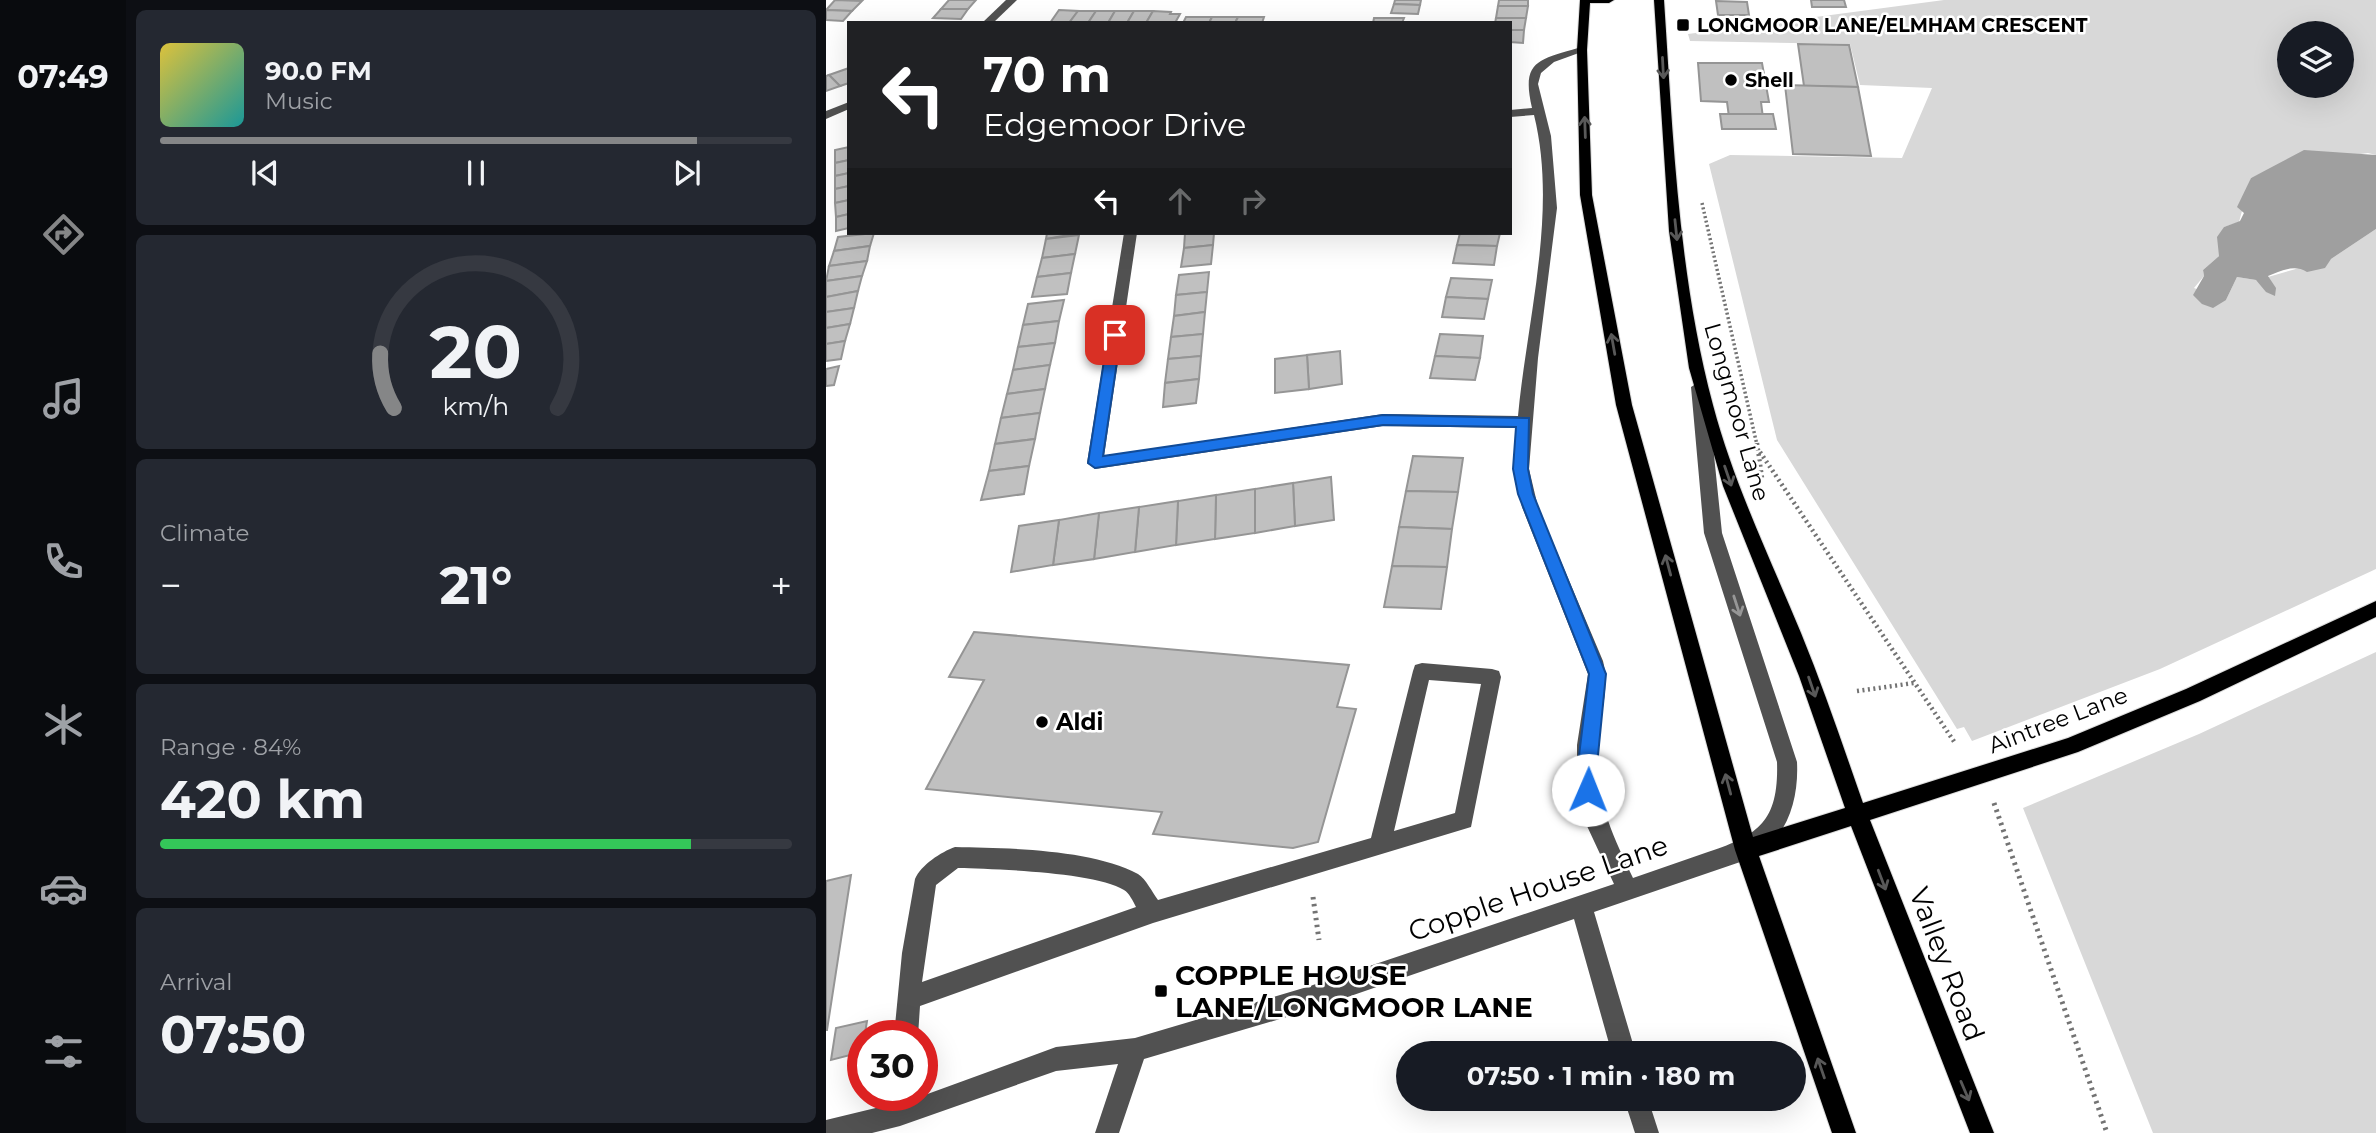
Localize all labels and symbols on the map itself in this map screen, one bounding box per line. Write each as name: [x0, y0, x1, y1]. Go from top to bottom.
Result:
place label: LONGMOOR LANE/ELMHAM CRESCENT: [1697, 14, 2088, 37]
marker: LONGMOOR LANE/ELMHAM CRESCENT: [1675, 17, 1691, 33]
one-way arrow: [1657, 56, 1670, 79]
place label: Shell: [1745, 69, 1794, 92]
marker: Shell: [1723, 72, 1739, 88]
one-way arrow: [1578, 116, 1591, 139]
one-way arrow: [1669, 218, 1682, 241]
pin: [1085, 305, 1145, 365]
street label: Longmoor Lane: [1698, 320, 1776, 504]
one-way arrow: [1606, 333, 1619, 356]
one-way arrow: [1723, 464, 1735, 486]
one-way arrow: [1661, 554, 1674, 577]
one-way arrow: [1731, 595, 1744, 617]
one-way arrow: [1807, 675, 1819, 697]
street label: Aintree Lane: [1984, 681, 2132, 759]
place label: Aldi: [1055, 708, 1103, 736]
marker: Aldi: [1034, 714, 1050, 730]
position arrow: [1551, 753, 1625, 827]
one-way arrow: [1721, 773, 1734, 795]
street label: Copple House Lane: [1404, 828, 1672, 948]
one-way arrow: [1877, 868, 1889, 890]
street label: Valley Road: [1902, 882, 1992, 1046]
place label: COPPLE HOUSE LANE/LONGMOOR LANE: [1175, 958, 1533, 1024]
marker: COPPLE HOUSE LANE/LONGMOOR LANE: [1153, 983, 1169, 999]
speed limit sign: 30: [847, 1020, 938, 1111]
one-way arrow: [1814, 1058, 1826, 1080]
one-way arrow: [1959, 1080, 1972, 1102]

